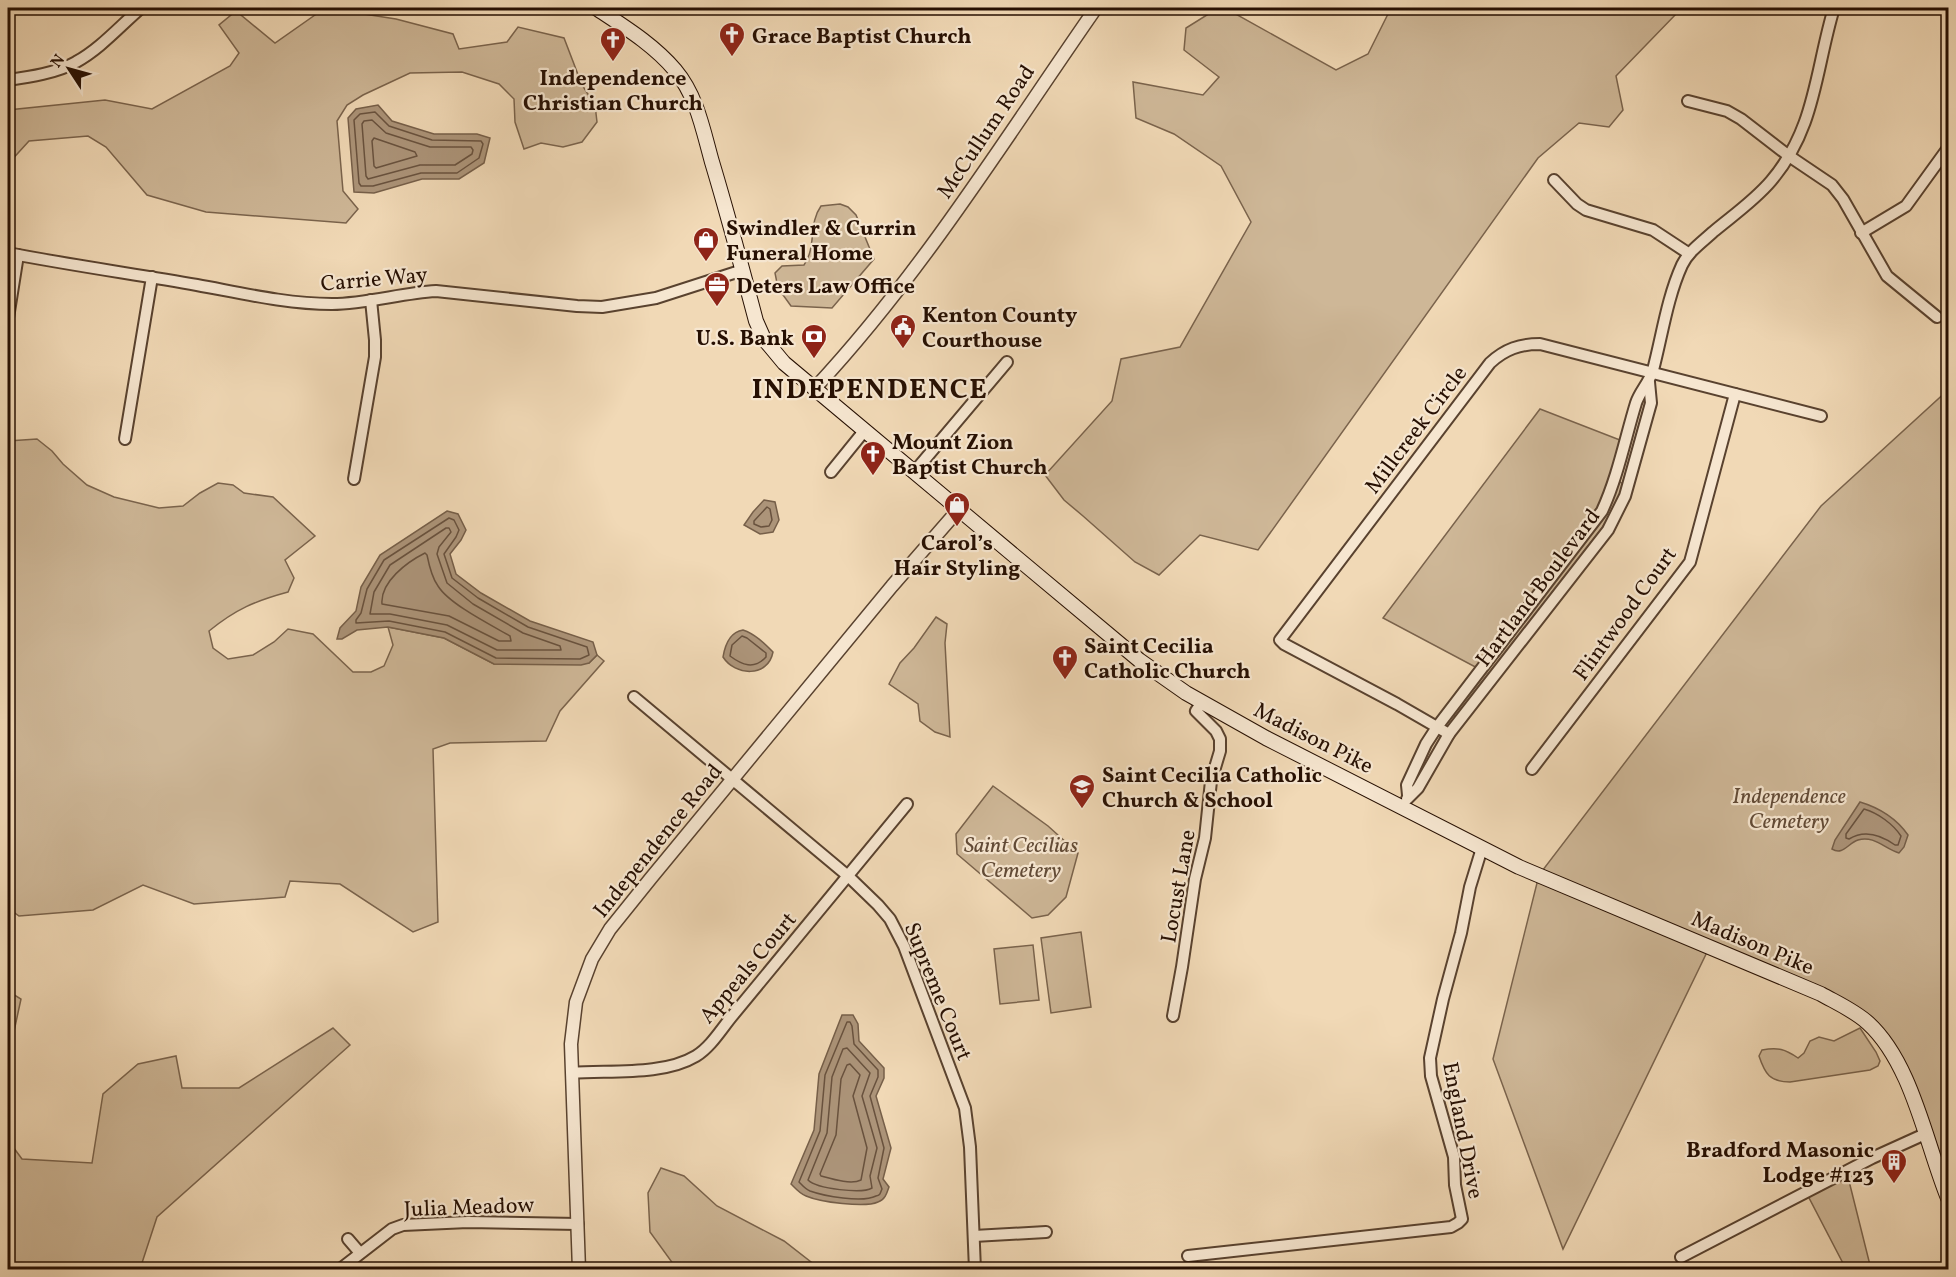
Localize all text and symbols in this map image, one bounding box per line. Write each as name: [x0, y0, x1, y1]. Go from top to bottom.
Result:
church icon: Grace Baptist Church: [717, 20, 747, 58]
place label: Grace Baptist Church: [752, 22, 972, 53]
church icon: Independence Christian Church: [598, 25, 628, 63]
north arrow: [39, 39, 99, 99]
text: N: [46, 50, 71, 73]
street label: McCullum Road: [931, 59, 1043, 206]
place label: Independence Christian Church: [523, 64, 703, 120]
place label: Swindler & Currin Funeral Home: [726, 214, 917, 270]
shop icon: Swindler & Currin Funeral Home: [691, 225, 721, 263]
street label: Carrie Way: [319, 260, 429, 301]
office icon: Deters Law Office: [702, 270, 732, 308]
place label: Deters Law Office: [736, 272, 915, 303]
place label: Kenton County Courthouse: [922, 301, 1078, 357]
public building icon: Kenton County Courthouse: [888, 312, 918, 350]
bank icon: U.S. Bank: [799, 322, 829, 360]
place label: U.S. Bank: [696, 324, 794, 355]
street label: Millcreek Circle: [1359, 360, 1475, 501]
district label: INDEPENDENCE: [752, 371, 988, 410]
place label: Mount Zion Baptist Church: [892, 428, 1048, 484]
church icon: Mount Zion Baptist Church: [858, 439, 888, 477]
shop icon: Carol’s Hair Styling: [942, 490, 972, 528]
street label: Hartland Boulevard: [1469, 503, 1609, 674]
place label: Carol’s Hair Styling: [894, 529, 1020, 585]
street label: Flintwood Court: [1567, 541, 1685, 688]
place label: Saint Cecilia Catholic Church: [1084, 632, 1251, 688]
church icon: Saint Cecilia Catholic Church: [1050, 643, 1080, 681]
street label: Madison Pike: [1248, 696, 1378, 783]
street label: Independence Road: [587, 758, 731, 925]
place label: Saint Cecilia Catholic Church & School: [1102, 761, 1322, 817]
school or university icon: Saint Cecilia Catholic Church & School: [1067, 772, 1097, 810]
park label: Independence Cemetery: [1732, 782, 1846, 838]
street label: Locust Lane: [1154, 827, 1205, 946]
park label: Saint Cecilias Cemetery: [964, 831, 1078, 887]
street label: Madison Pike: [1686, 905, 1818, 984]
street label: Appeals Court: [693, 906, 805, 1031]
street label: Supreme Court: [895, 918, 979, 1066]
street label: England Drive: [1433, 1059, 1490, 1202]
place label: Bradford Masonic Lodge #123: [1686, 1136, 1874, 1192]
building icon: Bradford Masonic Lodge #123: [1879, 1147, 1909, 1185]
street label: Julia Meadow: [403, 1191, 535, 1226]

